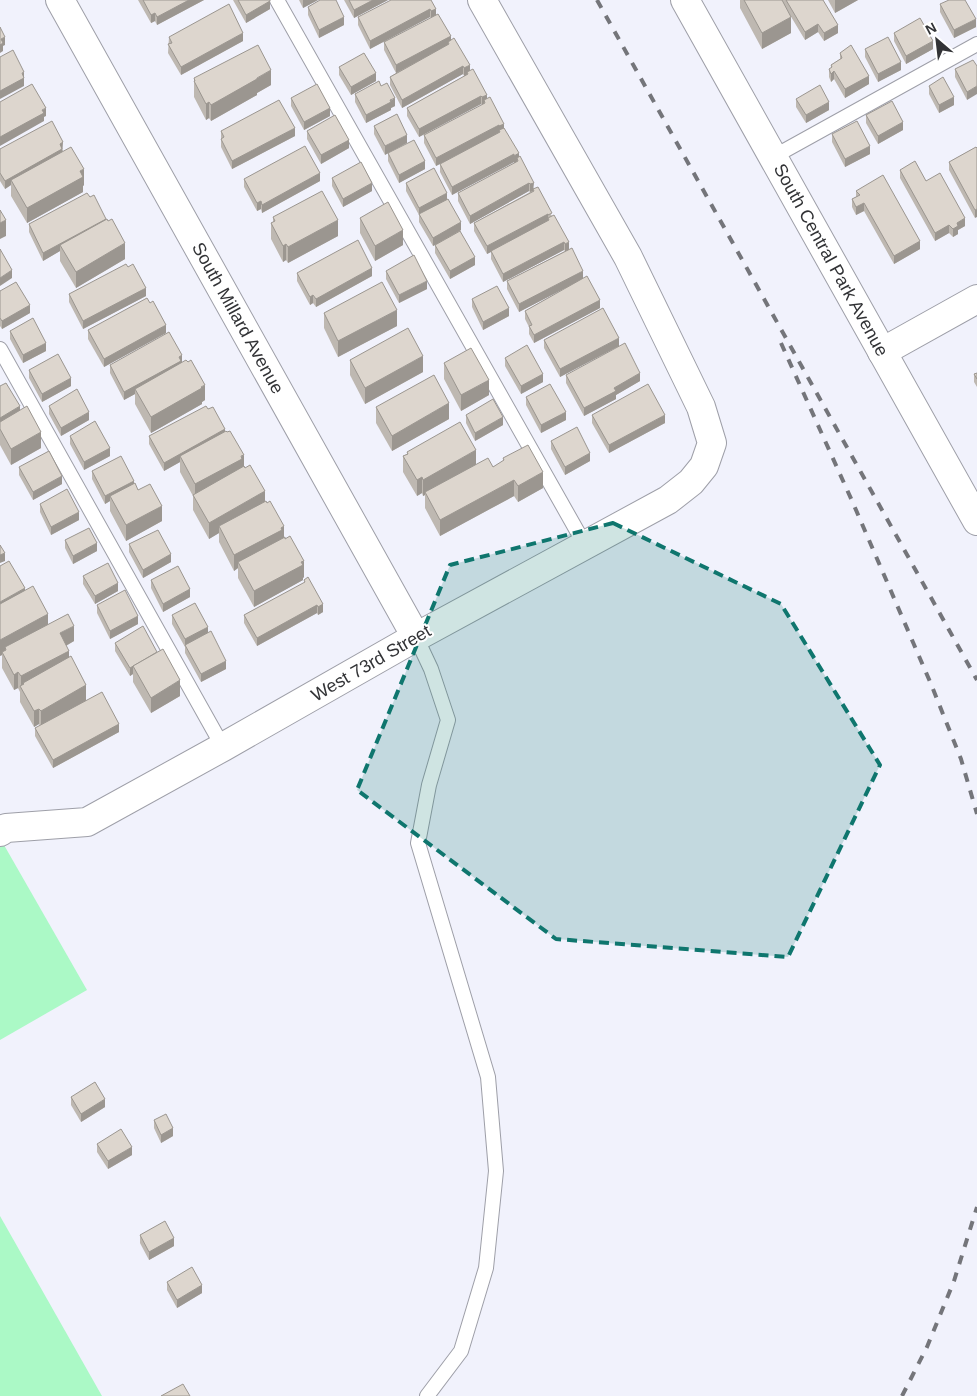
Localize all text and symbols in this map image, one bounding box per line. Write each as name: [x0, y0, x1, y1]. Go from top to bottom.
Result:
north arrow: [912, 15, 962, 65]
text: N: [923, 19, 939, 38]
street label: South Central Park Avenue: [770, 160, 892, 360]
street label: South Millard Avenue: [188, 239, 288, 397]
street label: West 73rd Street: [308, 621, 434, 705]

